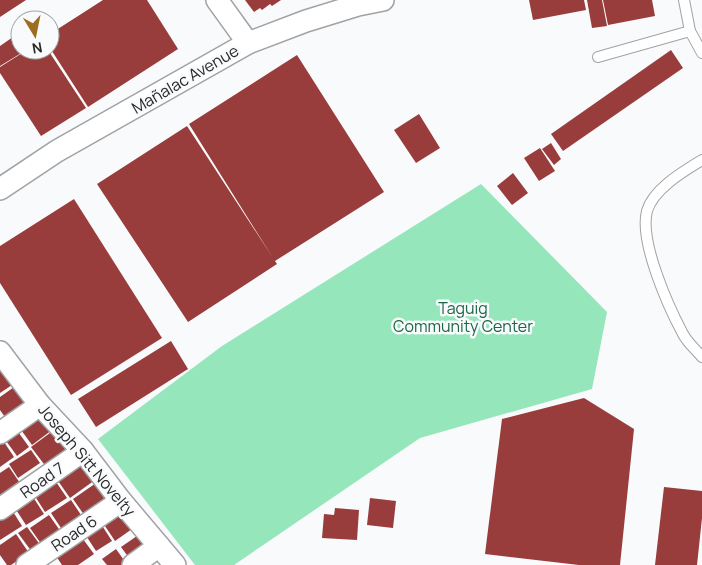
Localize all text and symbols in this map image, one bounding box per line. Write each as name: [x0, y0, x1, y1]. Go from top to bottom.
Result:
north arrow: [10, 10, 60, 60]
text: N: [31, 38, 44, 59]
street label: Mañalac Avenue: [127, 39, 243, 119]
park label: Taguig Community Center: [393, 297, 533, 337]
street label: Joseph Sitt Novelty: [33, 399, 141, 521]
street label: Road 7: [16, 457, 68, 503]
street label: Road 6: [47, 510, 101, 556]

